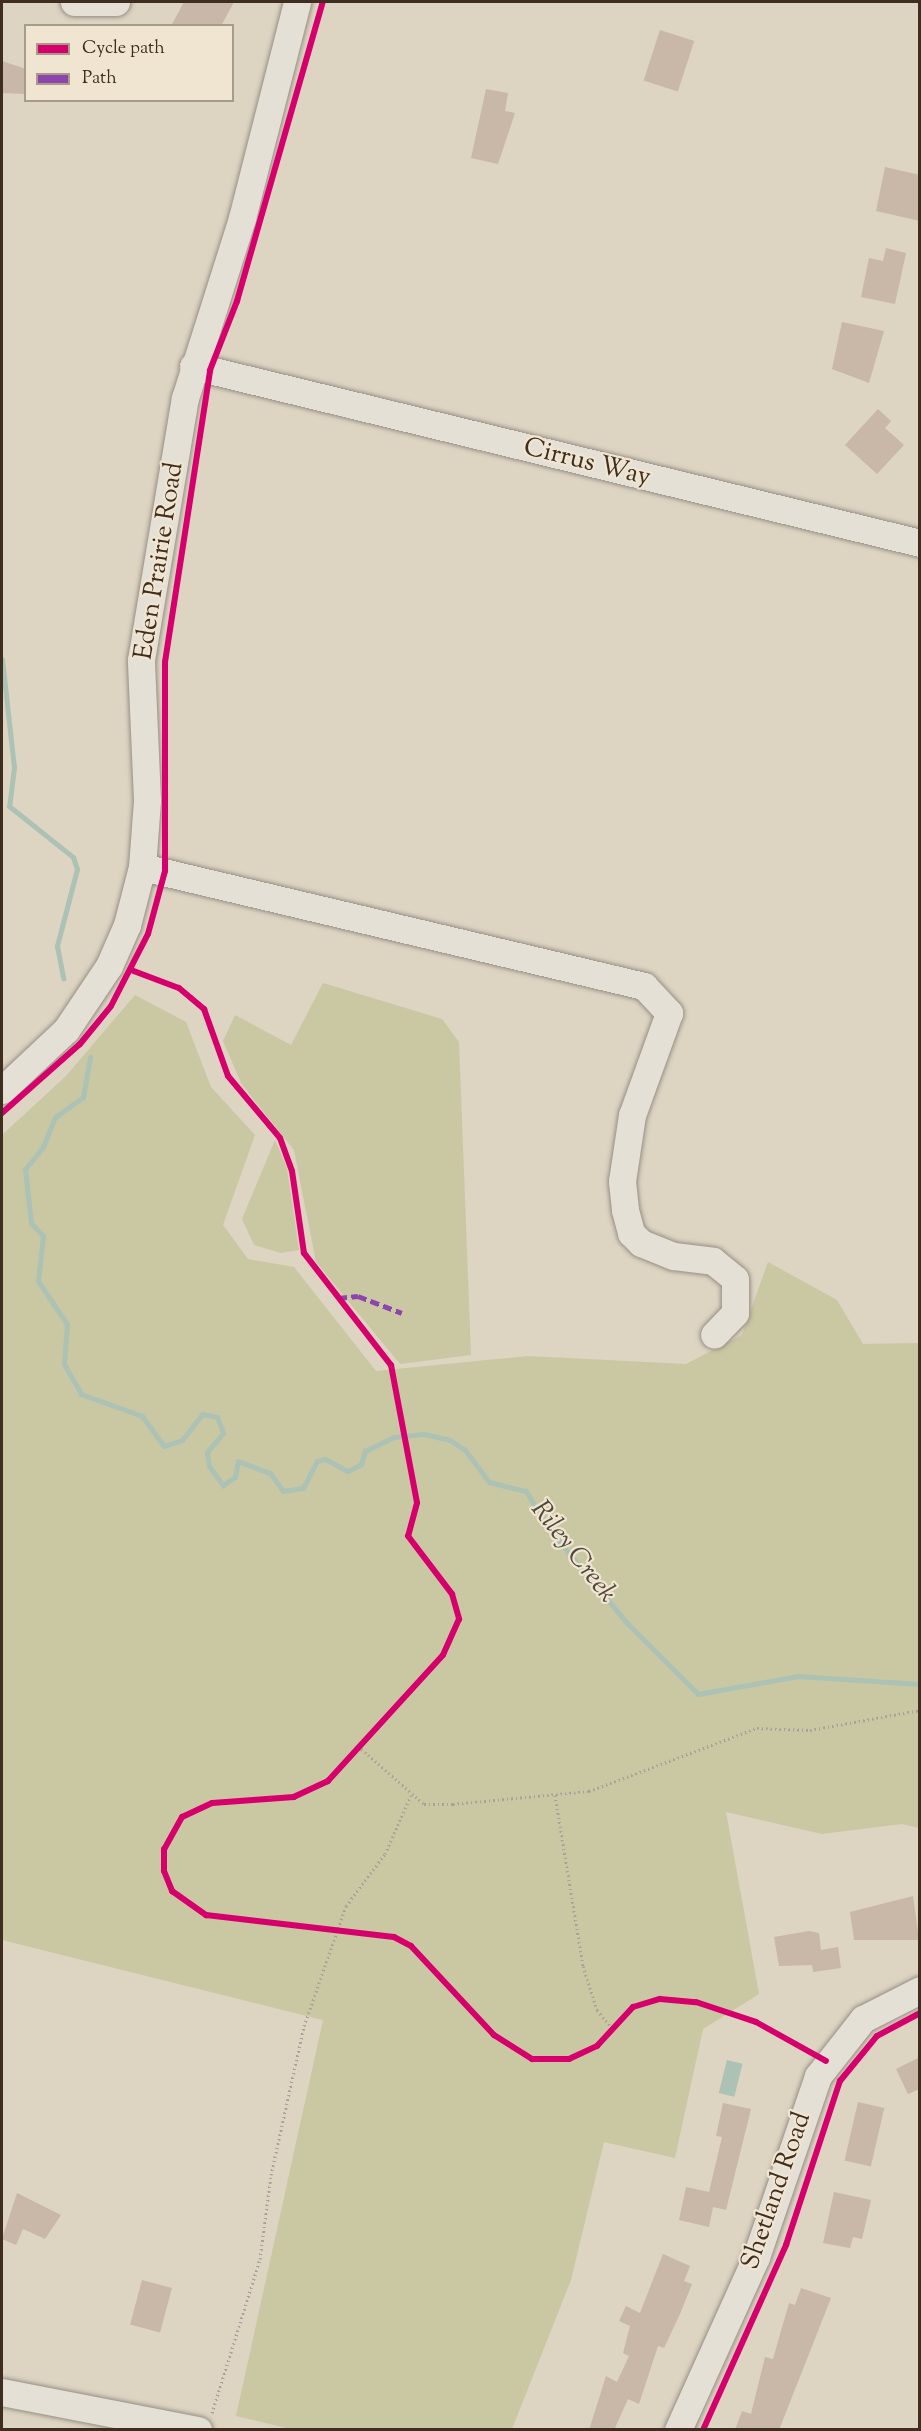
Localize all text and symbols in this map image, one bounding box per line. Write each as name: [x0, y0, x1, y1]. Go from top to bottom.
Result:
legend: [24, 24, 234, 102]
text: Cycle path: [82, 36, 165, 62]
text: Path: [82, 66, 117, 92]
street label: Cirrus Way: [520, 432, 654, 494]
street label: Eden Prairie Road: [129, 460, 191, 662]
water label: Riley Creek: [523, 1494, 623, 1610]
street label: Shetland Road: [735, 2108, 819, 2274]

